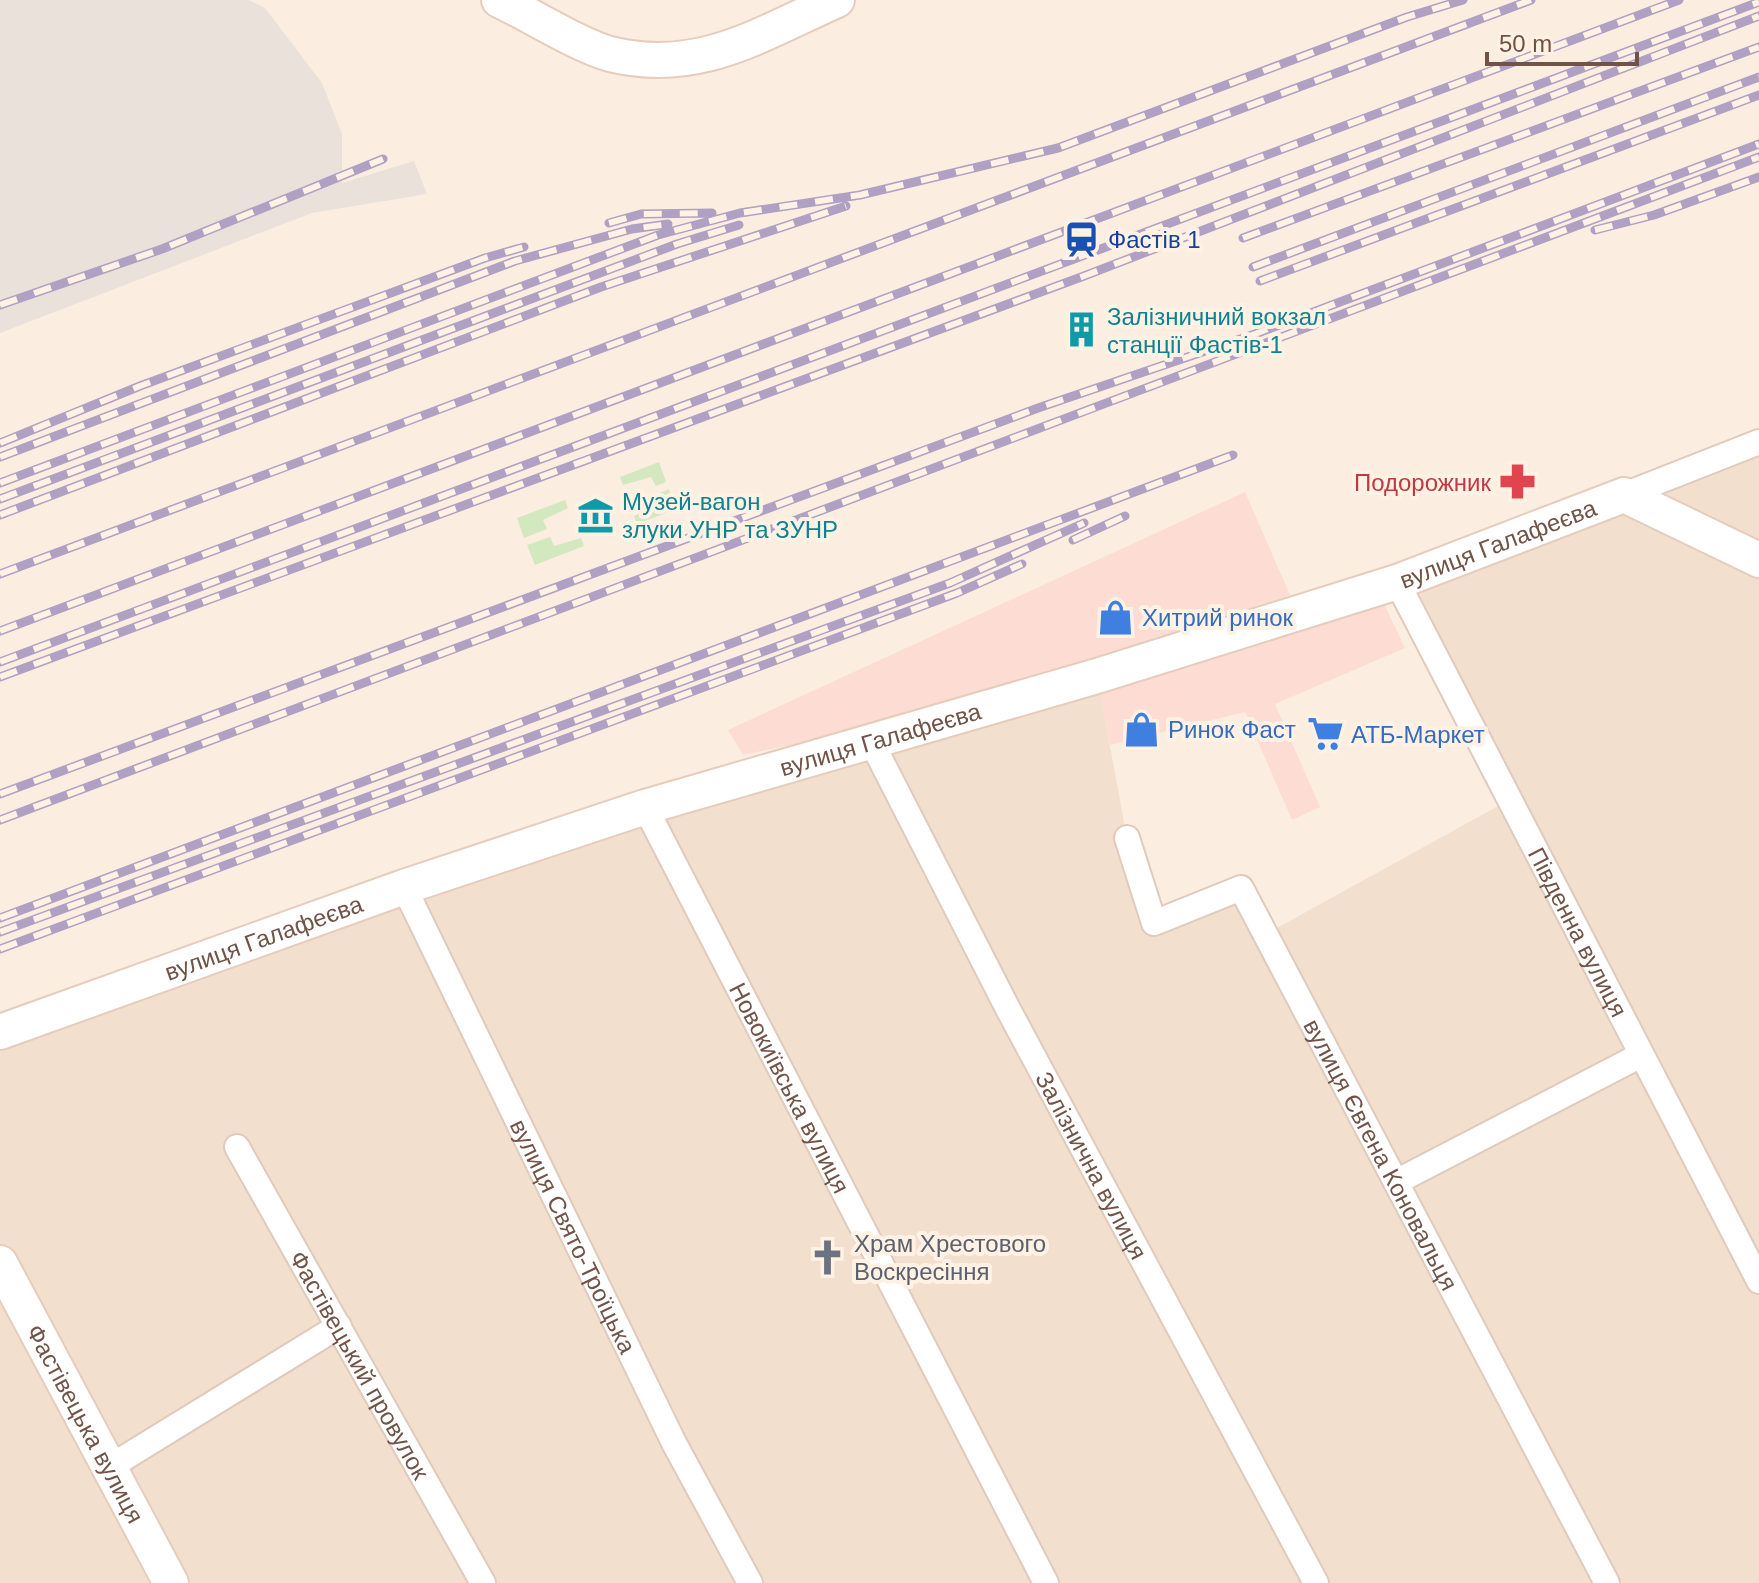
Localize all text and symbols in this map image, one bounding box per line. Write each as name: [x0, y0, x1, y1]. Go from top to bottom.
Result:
scale bar: [1487, 16, 1637, 66]
text: 50 m: [1499, 30, 1552, 57]
station icon: Фастів 1: [1063, 220, 1101, 258]
place label: Фастів 1: [1108, 226, 1201, 253]
place label: Залізничний вокзал станції Фастів-1: [1107, 303, 1326, 358]
building icon: Залізничний вокзал станції Фастів-1: [1062, 311, 1100, 349]
pharmacy icon: Подорожник: [1498, 463, 1536, 501]
place label: Подорожник: [1354, 469, 1492, 496]
place label: Музей-вагон злуки УНР та ЗУНР: [622, 488, 838, 543]
street label: вулиця Галафеєва: [1396, 493, 1600, 593]
museum icon: Музей-вагон злуки УНР та ЗУНР: [577, 496, 615, 534]
shop icon: Хитрий ринок: [1097, 598, 1135, 636]
place label: Хитрий ринок: [1142, 604, 1294, 631]
street label: вулиця Галафеєва: [776, 697, 984, 781]
shop icon: Ринок Фаст: [1123, 710, 1161, 748]
supermarket icon: АТБ-Маркет: [1306, 715, 1344, 753]
place label: Ринок Фаст: [1168, 716, 1296, 743]
place label: АТБ-Маркет: [1351, 721, 1485, 748]
street label: Південна вулиця: [1523, 843, 1633, 1021]
street label: вулиця Галафеєва: [161, 889, 367, 985]
street label: Новокиївська вулиця: [725, 978, 856, 1197]
street label: вулиця Євгена Коновальця: [1299, 1014, 1464, 1294]
street label: Залізнична вулиця: [1031, 1067, 1153, 1263]
street label: вулиця Свято-Троїцька: [505, 1115, 642, 1358]
place label: Храм Хрестового Воскресіння: [854, 1230, 1046, 1285]
church icon: Храм Хрестового Воскресіння: [809, 1238, 847, 1276]
street label: Фастівецький провулок: [285, 1246, 435, 1484]
street label: Фастівецька вулиця: [22, 1320, 150, 1527]

